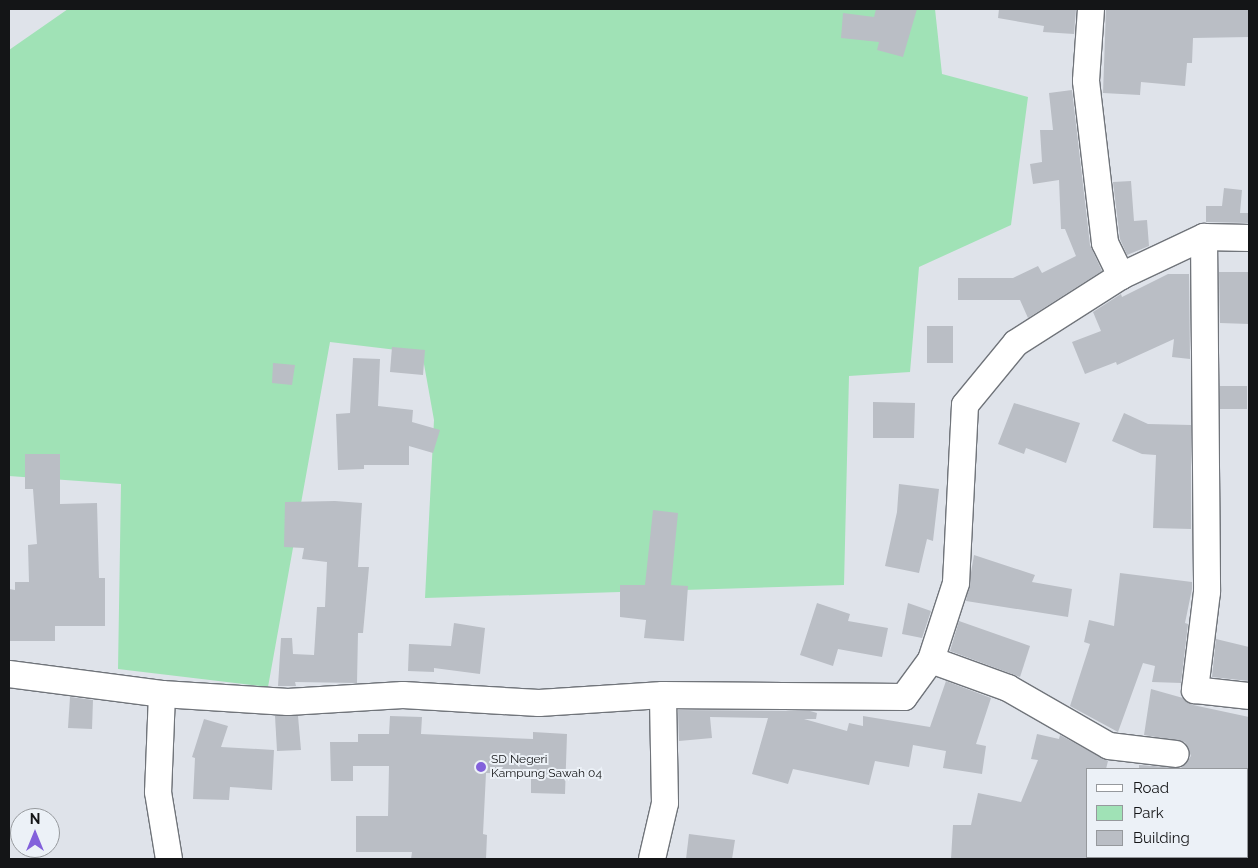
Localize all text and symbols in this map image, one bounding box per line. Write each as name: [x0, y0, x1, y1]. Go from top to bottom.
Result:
place label: SD Negeri Kampung Sawah 04: [491, 753, 602, 781]
marker: SD Negeri Kampung Sawah 04: [475, 761, 487, 773]
legend: [1086, 768, 1248, 858]
text: Road: [1133, 779, 1169, 797]
text: Park: [1133, 804, 1164, 822]
north arrow: [10, 808, 60, 858]
text: N: [30, 811, 40, 827]
text: Building: [1133, 829, 1190, 847]

